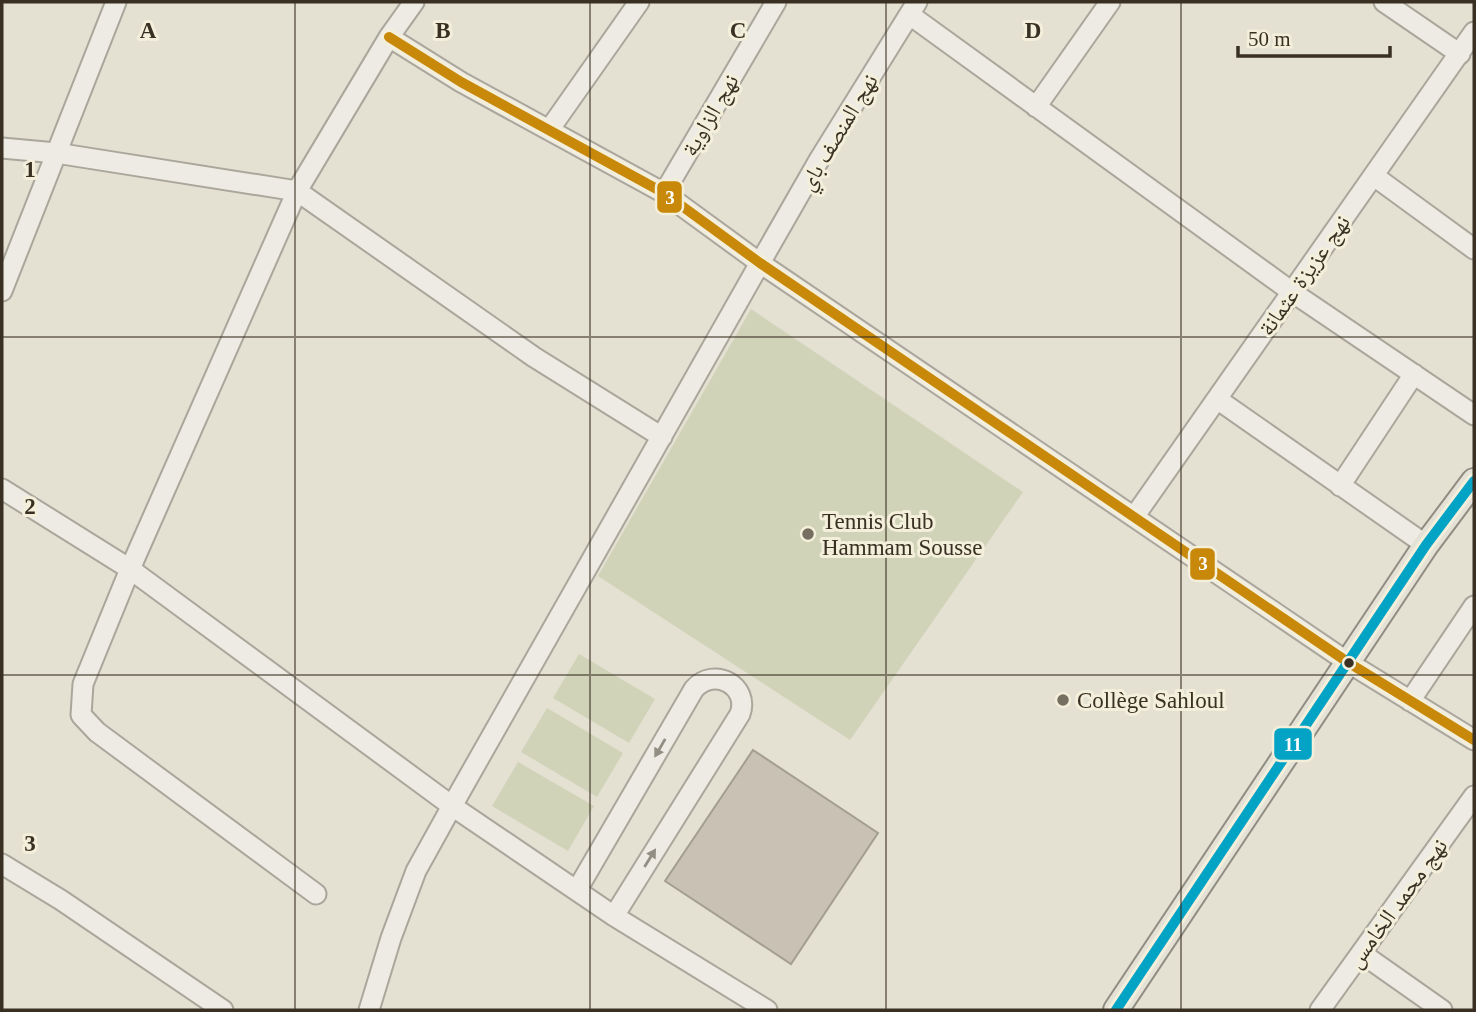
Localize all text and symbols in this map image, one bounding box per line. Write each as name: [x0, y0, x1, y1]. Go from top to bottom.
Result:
scale bar: [1238, 14, 1390, 58]
text: A: [140, 18, 157, 43]
text: B: [435, 18, 451, 43]
text: C: [730, 18, 746, 43]
text: D: [1025, 18, 1041, 43]
text: 50 m: [1248, 27, 1291, 51]
street label: نهج المنصف باي: [794, 69, 888, 198]
street label: نهج الزاوية: [677, 70, 746, 162]
text: 1: [24, 157, 36, 182]
line badge: 3: [656, 180, 683, 214]
text: 3: [665, 187, 675, 208]
street label: نهج عزيزة عثمانة: [1254, 210, 1357, 341]
text: 2: [24, 494, 36, 519]
place label: Tennis Club Hammam Sousse: [822, 509, 982, 560]
marker: Tennis Club Hammam Sousse: [800, 526, 816, 542]
line badge: 3: [1189, 547, 1216, 581]
text: 3: [1198, 553, 1208, 574]
unlabelled marker: [1342, 656, 1356, 670]
place label: Collège Sahloul: [1077, 688, 1225, 713]
marker: Collège Sahloul: [1055, 692, 1071, 708]
line badge: 11: [1273, 727, 1313, 761]
text: 11: [1284, 734, 1302, 755]
one-way arrow: [653, 738, 666, 757]
text: 3: [24, 831, 36, 856]
street label: نهج محمد الخامس: [1342, 834, 1454, 974]
one-way arrow: [644, 849, 657, 868]

